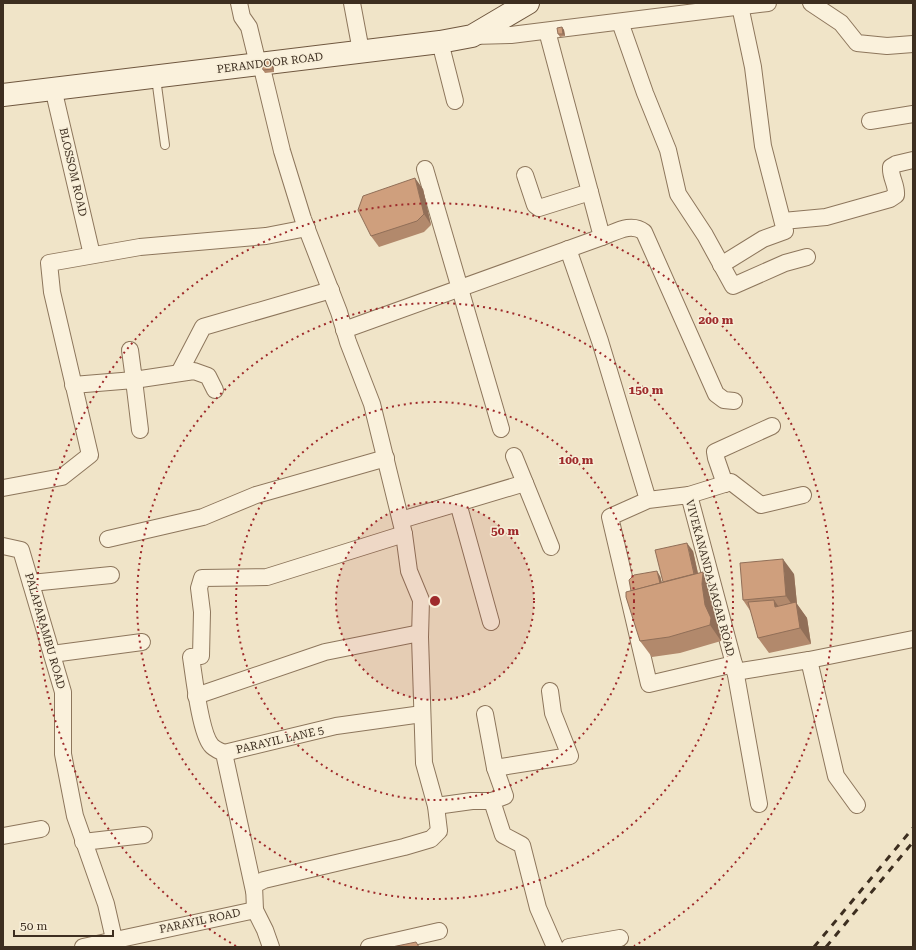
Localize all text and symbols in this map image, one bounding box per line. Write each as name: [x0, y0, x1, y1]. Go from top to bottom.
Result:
street label: PERANDOOR ROAD: [216, 50, 324, 76]
street label: BLOSSOM ROAD: [56, 126, 90, 218]
text: 200 m: [699, 313, 734, 327]
text: 150 m: [629, 383, 664, 397]
text: 100 m: [559, 453, 594, 467]
street label: VIVEKANANDA NAGAR ROAD: [683, 498, 737, 658]
text: 50 m: [491, 524, 519, 538]
street label: PALAPARAMBU ROAD: [22, 571, 68, 691]
centre of rings: [428, 594, 442, 608]
street label: PARAYIL LANE 5: [235, 724, 325, 756]
street label: PARAYIL ROAD: [158, 906, 242, 936]
scale bar: [14, 912, 113, 938]
text: 50 m: [20, 919, 47, 933]

